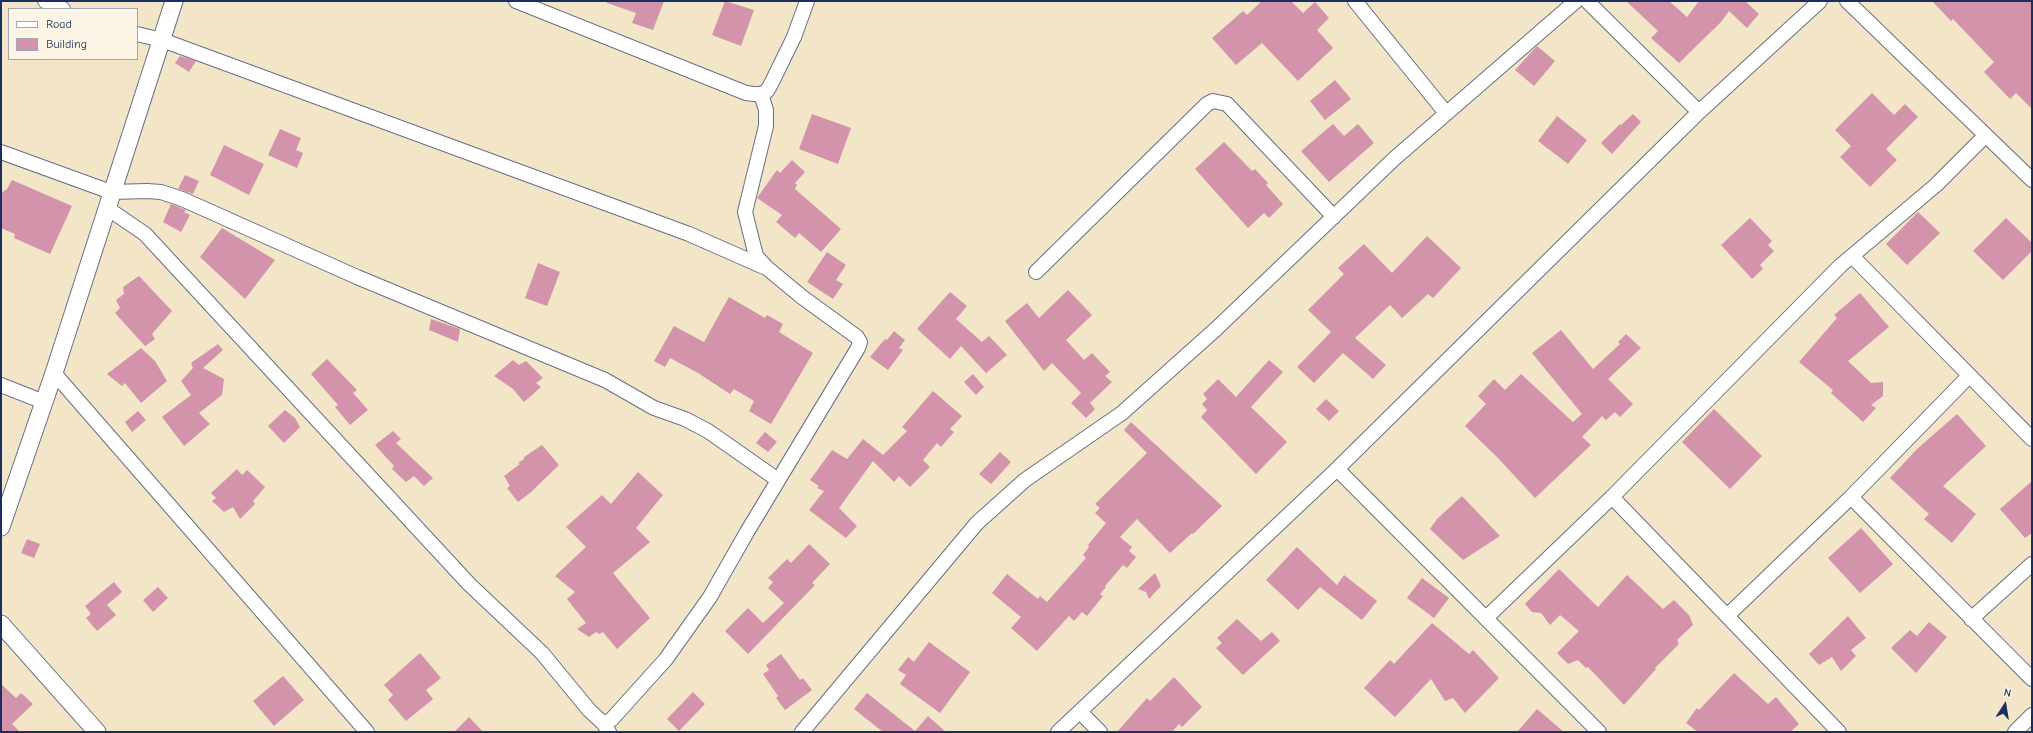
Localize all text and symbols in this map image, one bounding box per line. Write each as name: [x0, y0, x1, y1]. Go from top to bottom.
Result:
legend: [8, 8, 138, 60]
text: Road: [46, 17, 72, 31]
text: Building: [46, 37, 87, 51]
north arrow: [1985, 685, 2025, 725]
text: N: [2003, 686, 2012, 700]

